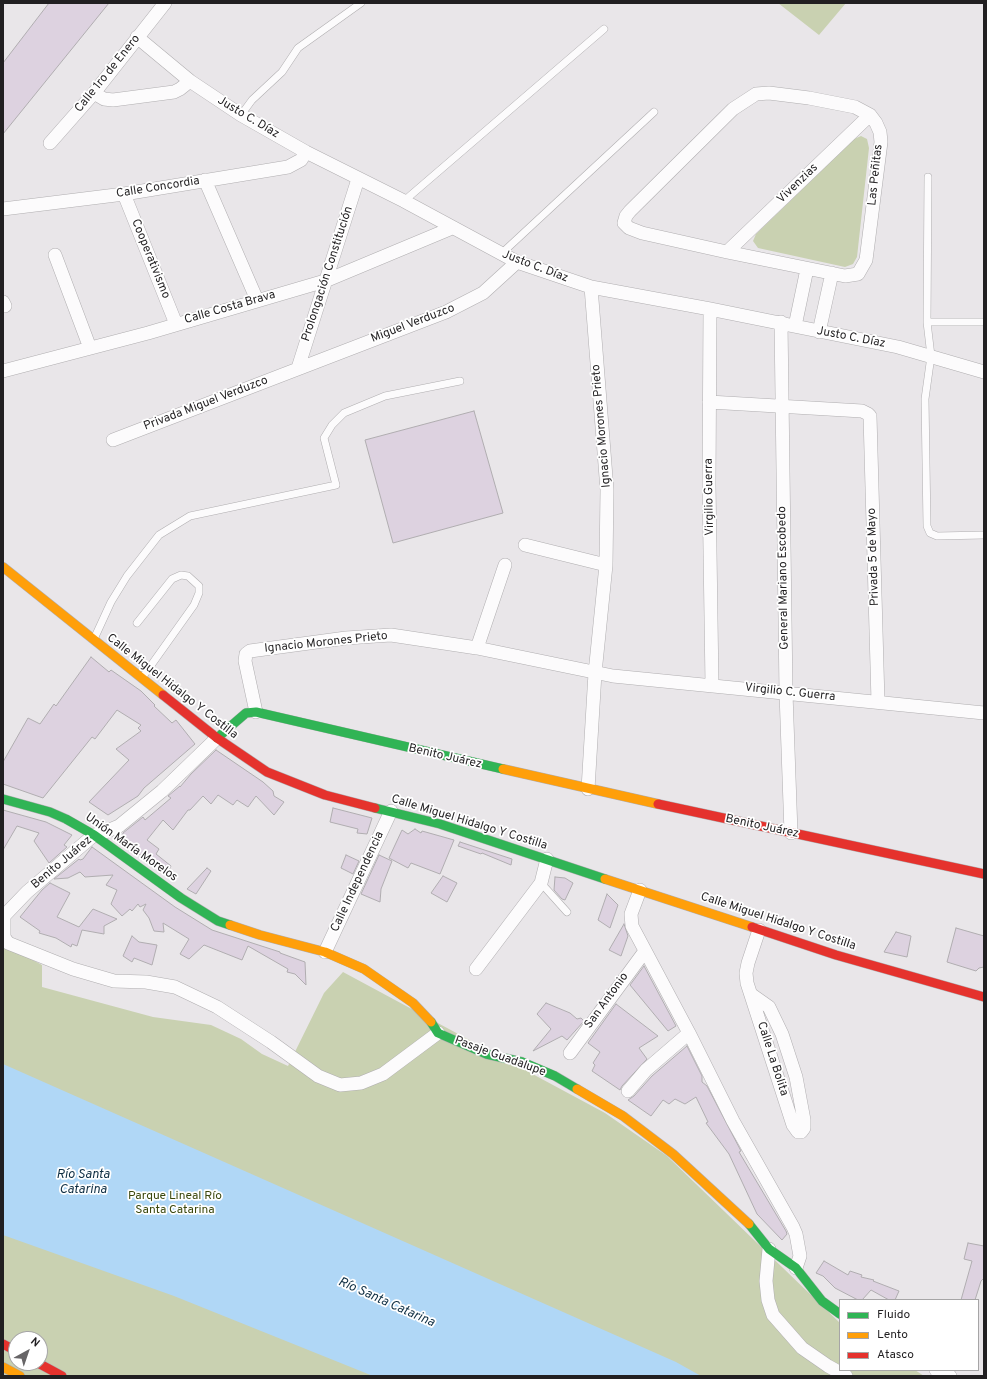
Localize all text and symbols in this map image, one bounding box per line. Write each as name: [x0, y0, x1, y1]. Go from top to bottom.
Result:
street label: Calle 1ro de Enero: [72, 32, 144, 116]
street label: Justo C. Díaz: [214, 94, 282, 142]
street label: Las Peñitas: [866, 144, 886, 206]
street label: Vivenzias: [775, 161, 821, 207]
street label: Calle Concordia: [115, 174, 201, 202]
street label: Prolongación Constitución: [299, 204, 357, 344]
street label: Cooperativismo: [127, 217, 173, 301]
street label: Justo C. Díaz: [500, 248, 570, 286]
street label: Calle Costa Brava: [183, 288, 277, 328]
street label: Miguel Verduzco: [369, 301, 457, 347]
street label: Justo C. Díaz: [815, 324, 887, 352]
street label: Ignacio Morones Prieto: [589, 364, 615, 488]
street label: Privada Miguel Verduzco: [142, 374, 270, 434]
street label: Virgilio Guerra: [702, 458, 718, 536]
street label: General Mariano Escobedo: [776, 506, 792, 650]
street label: Privada 5 de Mayo: [865, 508, 883, 606]
street label: Ignacio Morones Prieto: [264, 629, 388, 657]
street label: Calle Miguel Hidalgo Y Costilla: [104, 631, 240, 743]
street label: Virgilio C. Guerra: [744, 681, 836, 705]
street label: Benito Juárez: [407, 742, 483, 772]
street label: Calle Miguel Hidalgo Y Costilla: [389, 792, 549, 854]
street label: Unión María Morelos: [82, 811, 180, 885]
street label: Benito Juárez: [724, 812, 800, 842]
street label: Calle Independencia: [328, 829, 388, 935]
street label: Benito Juárez: [29, 833, 95, 893]
street label: Calle Miguel Hidalgo Y Costilla: [699, 890, 857, 954]
street label: San Antonio: [582, 970, 632, 1032]
street label: Calle La Bolita: [753, 1020, 791, 1098]
street label: Pasaje Guadalupe: [452, 1034, 548, 1080]
water label: Río Santa Catarina: [56, 1167, 110, 1198]
park label: Parque Lineal Río Santa Catarina: [128, 1190, 222, 1218]
water label: Río Santa Catarina: [335, 1275, 437, 1331]
legend: [839, 1299, 979, 1371]
text: Fluido: [877, 1307, 910, 1323]
text: Lento: [877, 1327, 908, 1343]
north arrow: [8, 1331, 48, 1371]
text: N: [28, 1335, 43, 1350]
text: Atasco: [877, 1347, 914, 1363]

